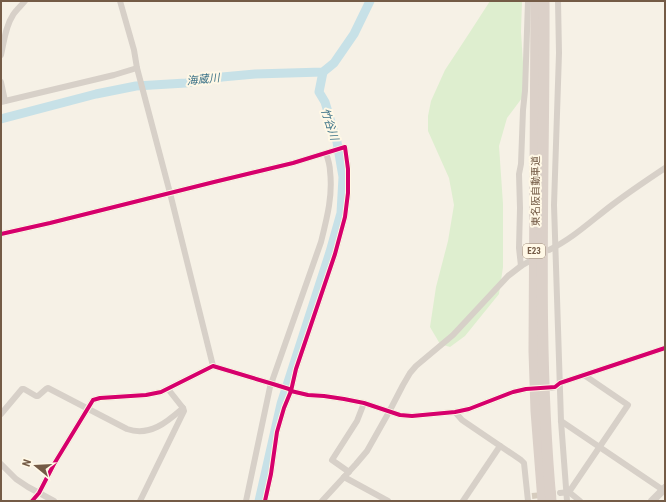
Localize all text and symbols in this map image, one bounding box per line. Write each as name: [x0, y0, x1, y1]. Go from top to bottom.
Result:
water label: 海蔵川: [186, 71, 221, 88]
water label: 竹谷川: [318, 106, 341, 143]
street label: 東名阪自動車道: [530, 156, 541, 226]
road number: E23: [523, 244, 545, 258]
north arrow: [16, 446, 56, 486]
text: N: [20, 458, 34, 468]

